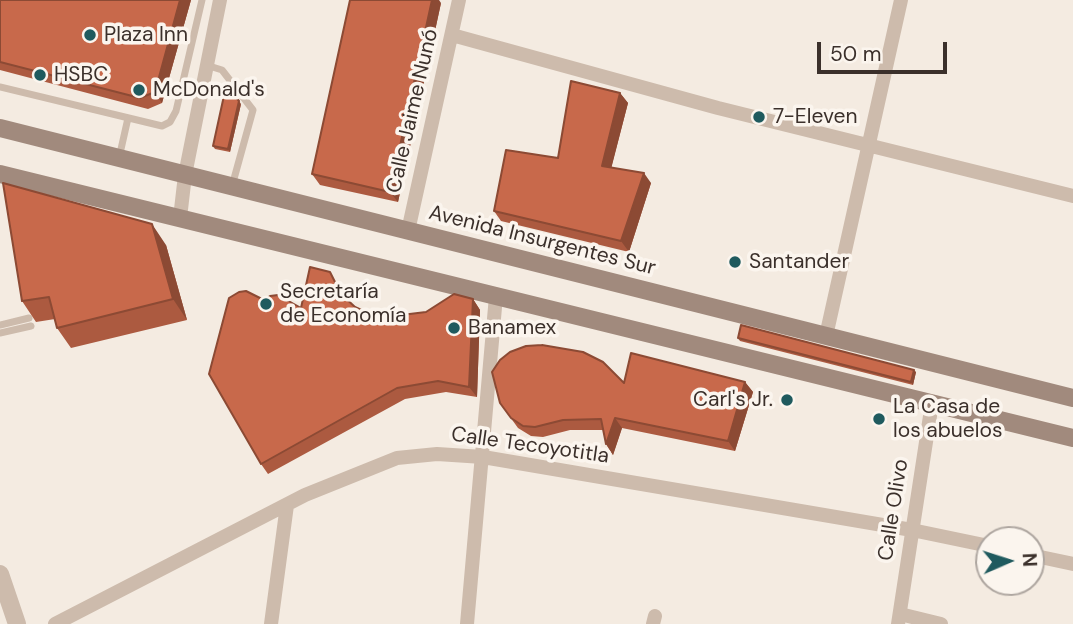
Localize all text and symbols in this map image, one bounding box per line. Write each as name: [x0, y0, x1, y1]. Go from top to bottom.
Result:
place label: Plaza Inn: [104, 22, 188, 48]
marker: Plaza Inn: [82, 27, 98, 43]
street label: Calle Jaime Nunó: [382, 27, 444, 195]
scale bar: [821, 28, 950, 72]
text: 50 m: [830, 40, 881, 68]
place label: HSBC: [54, 62, 108, 88]
marker: HSBC: [32, 67, 48, 83]
place label: McDonald's: [153, 77, 265, 103]
marker: McDonald's: [131, 82, 147, 98]
place label: 7-Eleven: [773, 104, 857, 130]
marker: 7-Eleven: [751, 109, 767, 125]
street label: Avenida Insurgentes Sur: [426, 201, 658, 281]
place label: Santander: [749, 249, 849, 275]
marker: Santander: [727, 254, 743, 270]
place label: Secretaría de Economía: [280, 279, 406, 329]
marker: Secretaría de Economía: [258, 296, 274, 312]
place label: Banamex: [468, 315, 556, 341]
marker: Banamex: [446, 320, 462, 336]
place label: Carl's Jr.: [693, 387, 773, 413]
marker: Carl's Jr.: [779, 392, 795, 408]
place label: La Casa de los abuelos: [893, 394, 1002, 444]
marker: La Casa de los abuelos: [871, 411, 887, 427]
street label: Calle Tecoyotitla: [449, 422, 611, 470]
street label: Calle Olivo: [874, 457, 914, 563]
north arrow: [975, 526, 1045, 596]
text: N: [1017, 552, 1042, 568]

